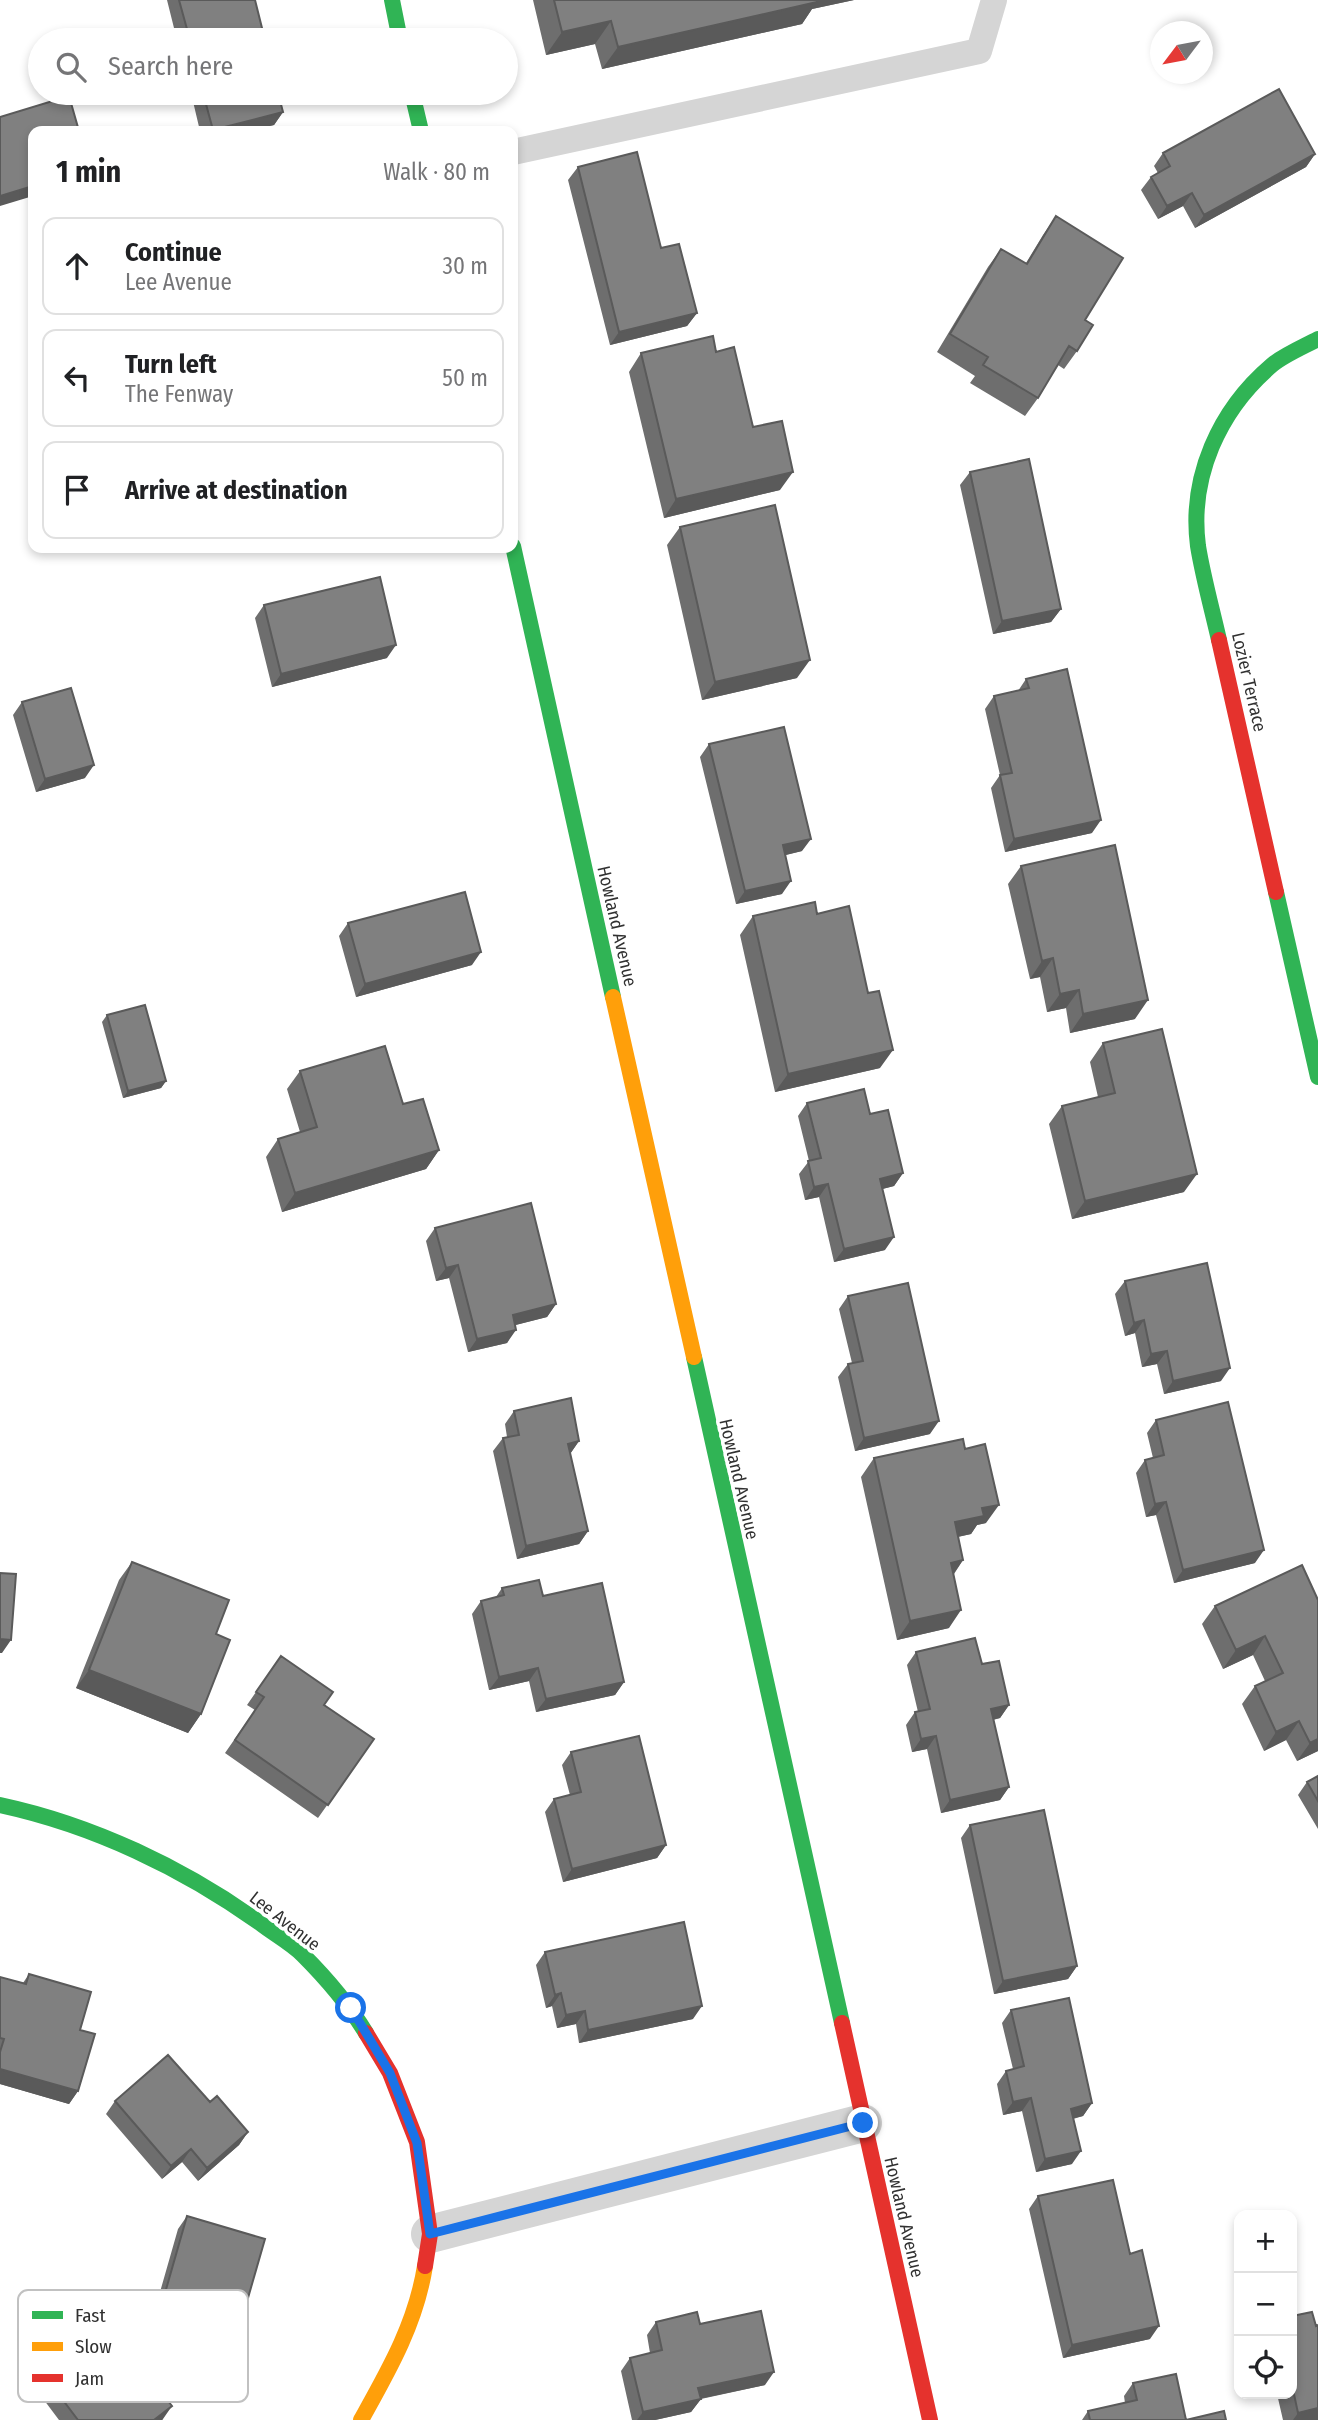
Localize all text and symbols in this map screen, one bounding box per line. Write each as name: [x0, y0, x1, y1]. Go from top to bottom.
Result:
north arrow: [1150, 21, 1213, 84]
search box: [28, 28, 518, 105]
icon: search: [52, 48, 90, 86]
text: Search here: [108, 51, 233, 82]
text: 1 min: [56, 154, 121, 190]
text: Walk · 80 m: [383, 158, 490, 186]
text: Continue: [125, 237, 222, 268]
icon: ahead: [58, 247, 96, 285]
text: 30 m: [443, 252, 488, 280]
text: Lee Avenue: [125, 268, 232, 296]
text: Turn left: [125, 349, 217, 380]
icon: left: [58, 359, 96, 397]
text: 50 m: [442, 364, 488, 392]
text: The Fenway: [125, 380, 233, 408]
icon: arrive: [58, 471, 96, 509]
text: Arrive at destination: [125, 475, 348, 506]
street label: Lozier Terrace: [1227, 630, 1271, 734]
street label: Howland Avenue: [592, 864, 642, 989]
street label: Howland Avenue: [714, 1417, 764, 1542]
street label: Lee Avenue: [245, 1887, 325, 1955]
route start: [335, 1992, 366, 2023]
route end: [847, 2107, 878, 2138]
street label: Howland Avenue: [879, 2155, 929, 2280]
map controls: [1234, 2210, 1297, 2399]
button: +: [1234, 2210, 1297, 2273]
button: −: [1234, 2273, 1297, 2336]
legend: [18, 2290, 248, 2402]
text: Fast: [75, 2304, 106, 2327]
text: Slow: [75, 2335, 112, 2358]
button: locate: [1234, 2336, 1297, 2399]
text: Jam: [75, 2367, 104, 2390]

